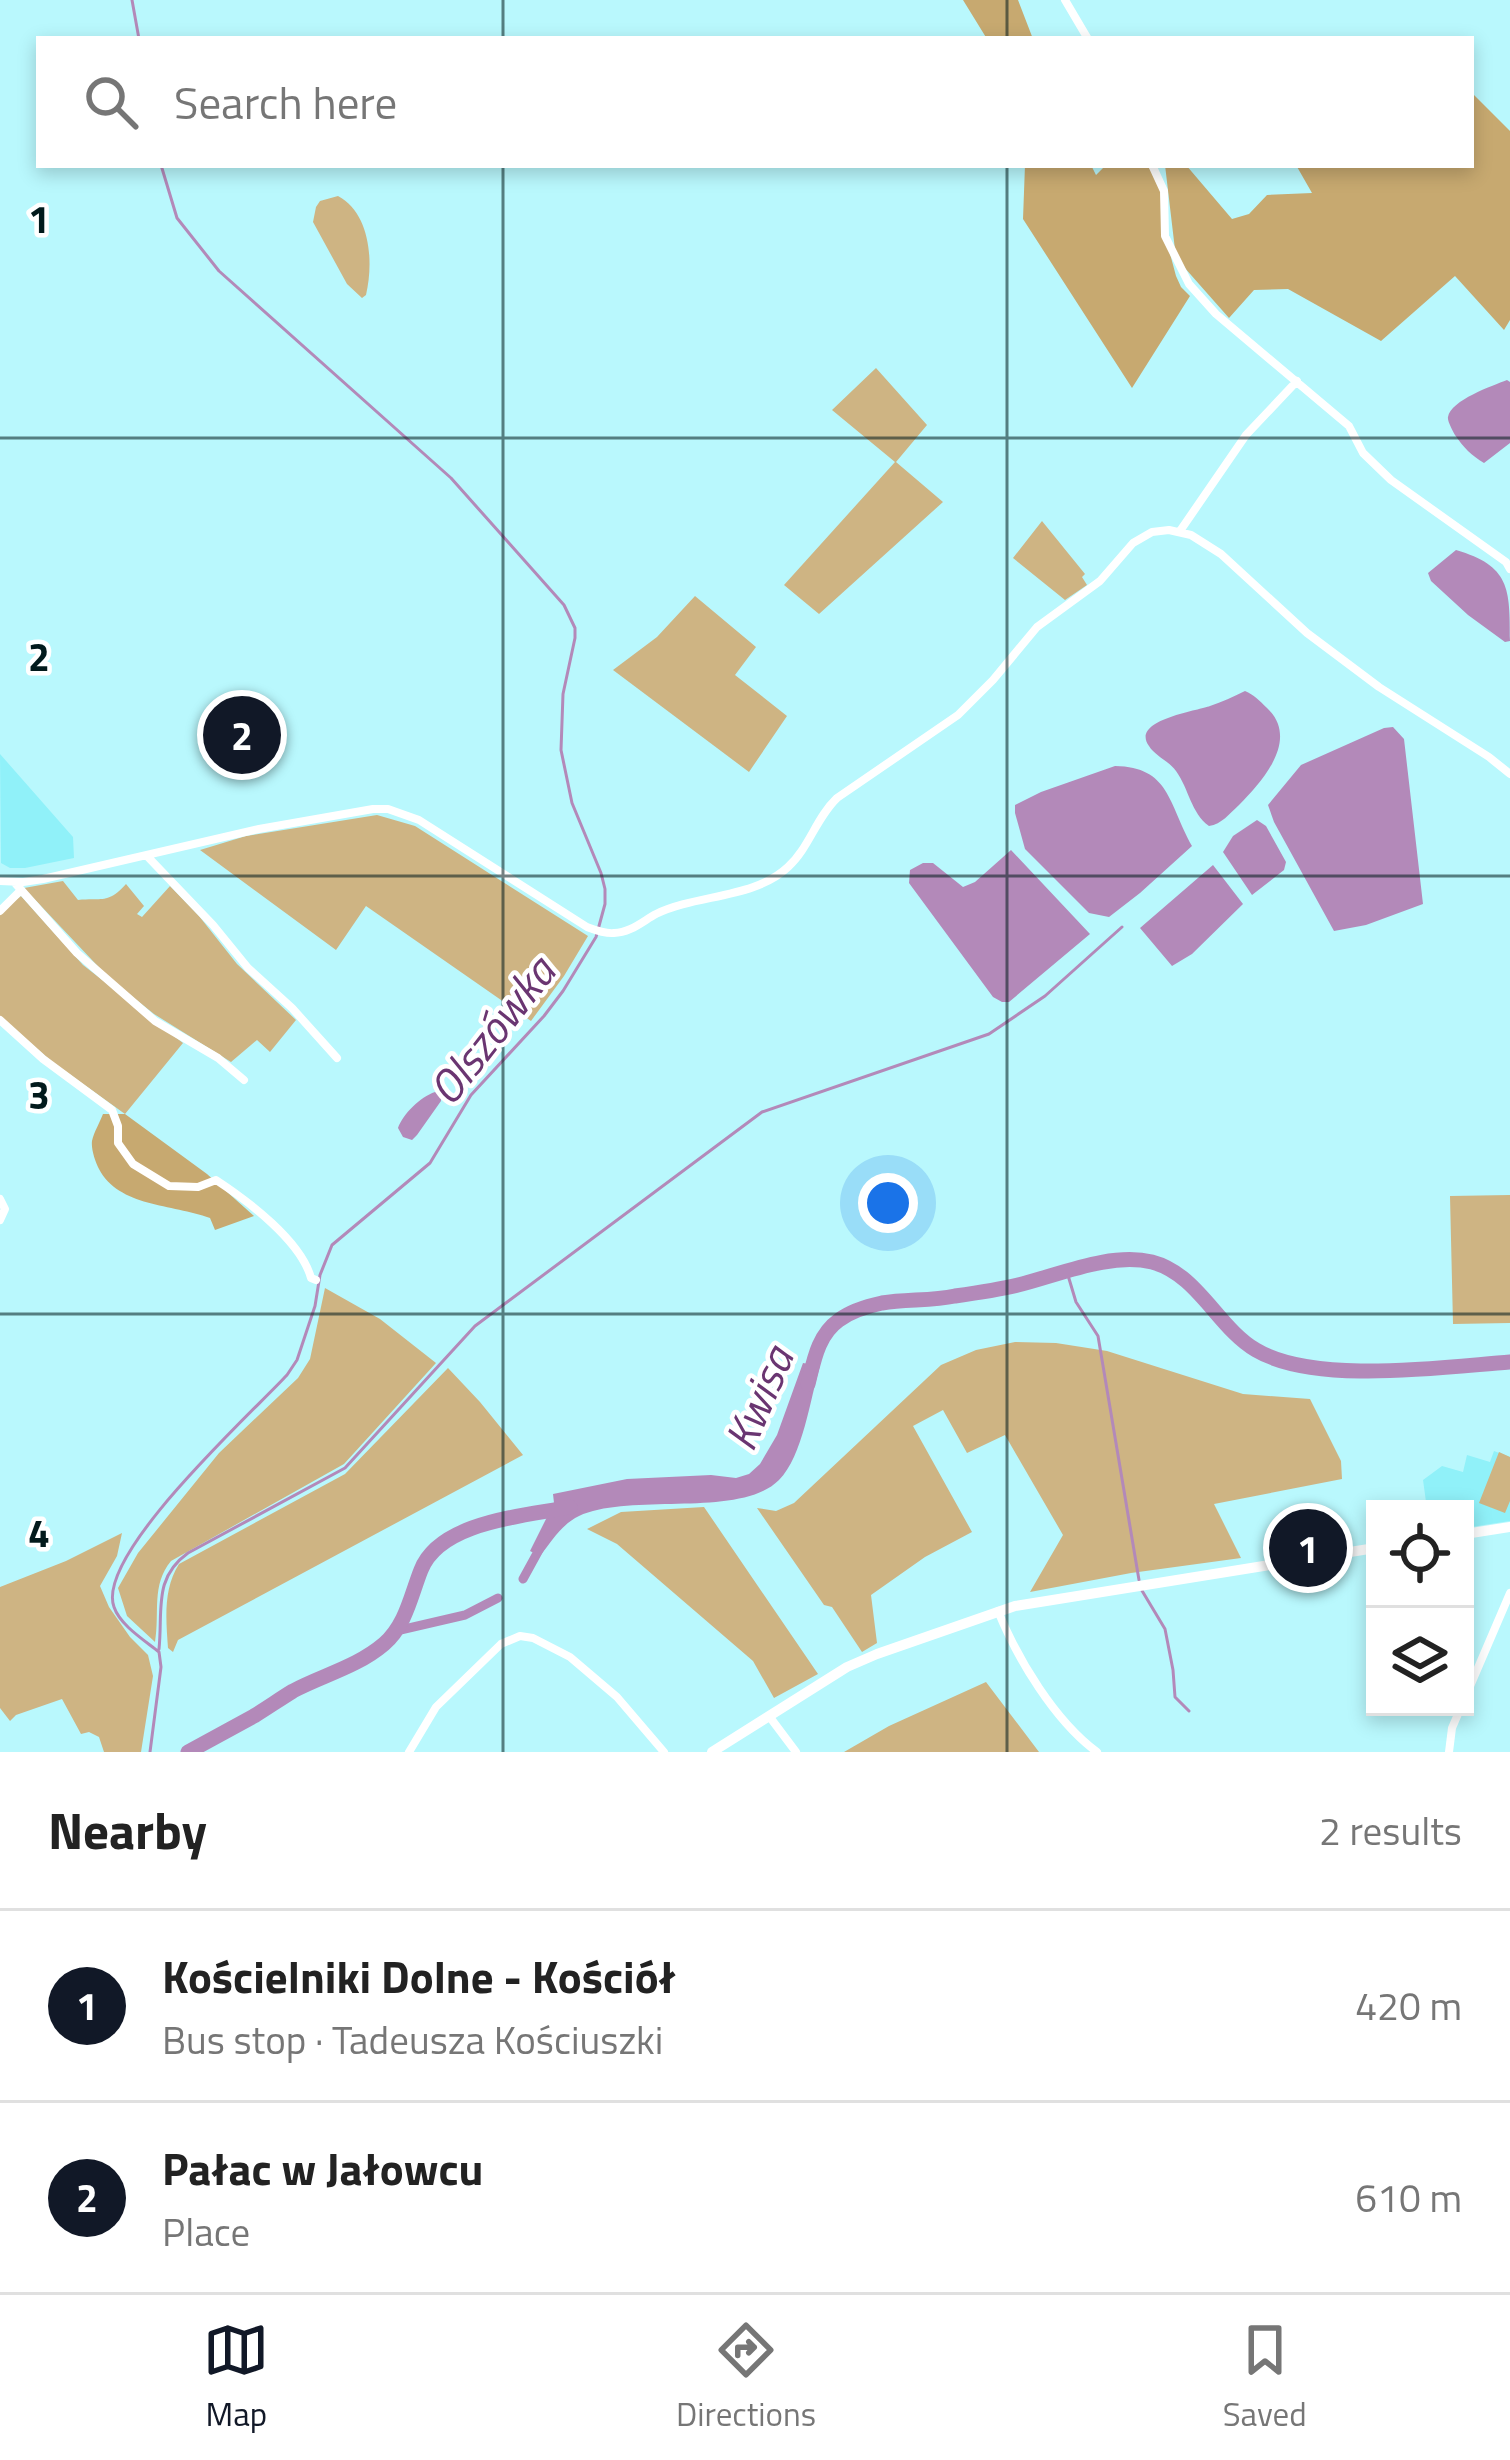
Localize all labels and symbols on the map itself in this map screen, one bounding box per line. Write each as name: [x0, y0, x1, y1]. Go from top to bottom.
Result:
text: 1: [28, 189, 50, 248]
text: 2: [28, 627, 50, 686]
pin: 2: [203, 690, 281, 780]
water label: Olszówka: [411, 939, 572, 1119]
text: 3: [28, 1065, 50, 1124]
your location: [858, 1173, 918, 1233]
water label: Kwisa: [706, 1333, 811, 1460]
text: 4: [28, 1503, 50, 1562]
pin: 1: [1269, 1503, 1347, 1593]

